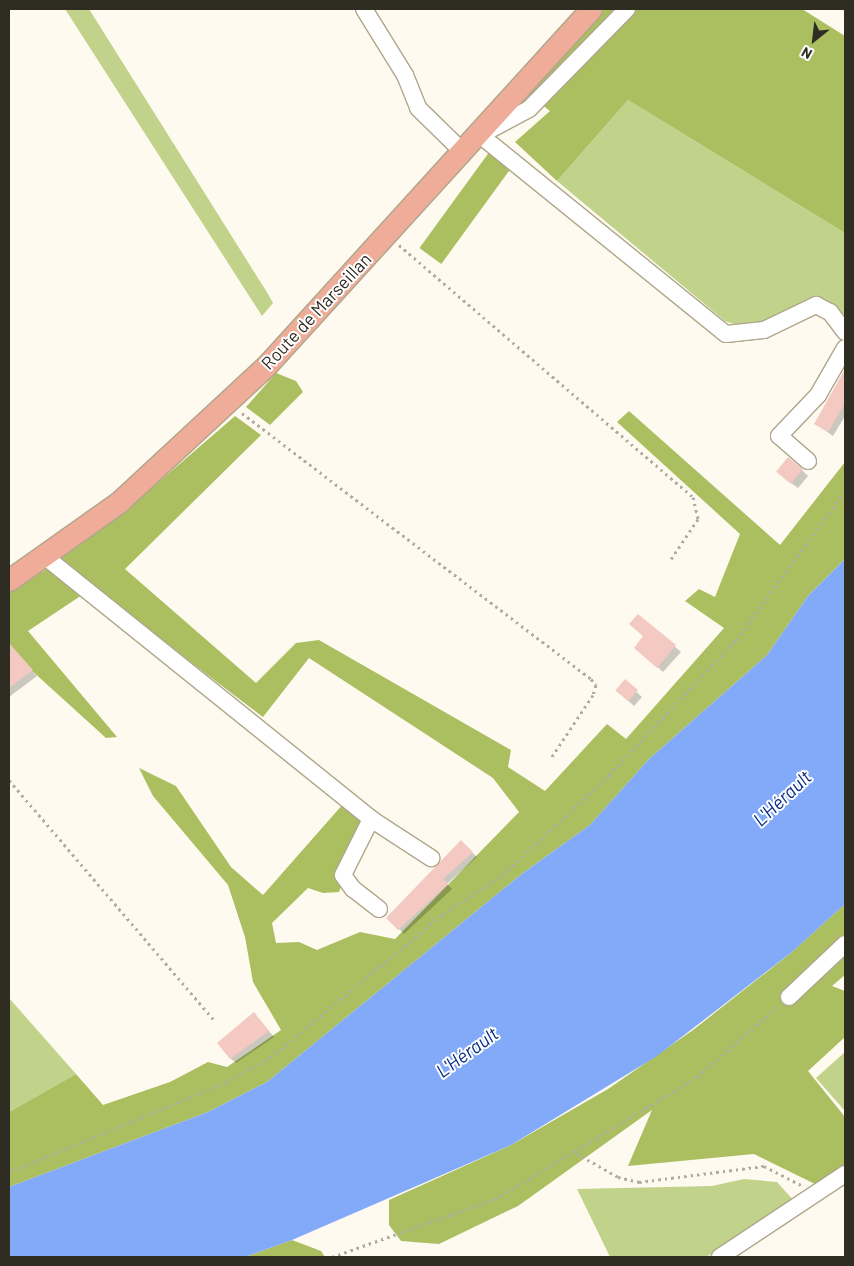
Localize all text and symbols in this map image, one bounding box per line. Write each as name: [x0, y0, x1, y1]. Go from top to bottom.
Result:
north arrow: [789, 15, 839, 65]
text: N: [798, 44, 815, 63]
street label: Route de Marseillan: [256, 248, 376, 374]
water label: L'Hérault: [748, 765, 816, 831]
water label: L'Hérault: [431, 1022, 503, 1082]

